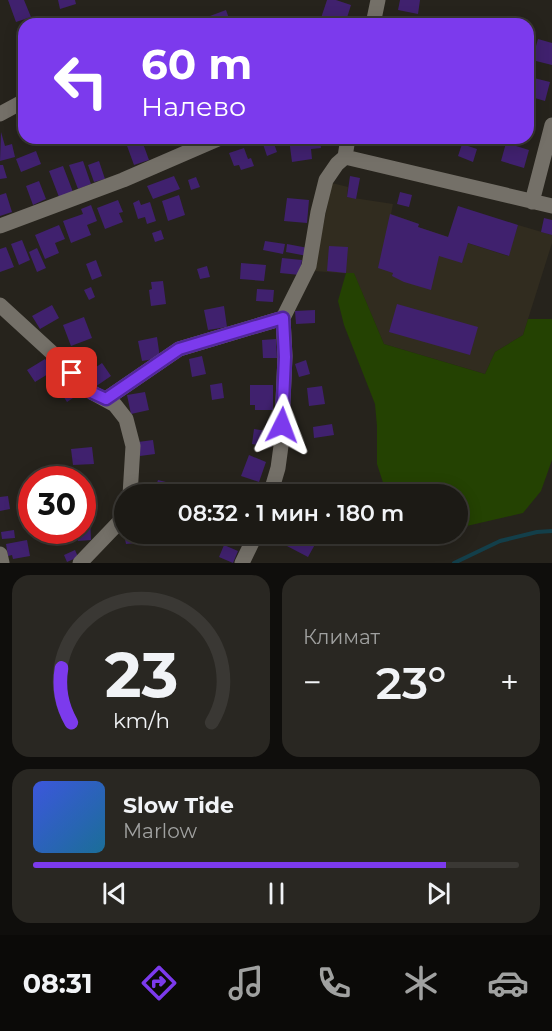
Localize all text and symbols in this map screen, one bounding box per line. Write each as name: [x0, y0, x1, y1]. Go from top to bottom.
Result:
text: 60 m: [141, 38, 252, 90]
icon: left: [42, 42, 120, 120]
text: Налево: [141, 90, 246, 123]
pin: [46, 347, 97, 398]
icon: arrive: [55, 356, 88, 389]
position arrow: [250, 393, 314, 457]
speed limit sign: 30: [18, 466, 96, 544]
text: 08:32 · 1 мин · 180 m: [178, 500, 404, 527]
text: Климат: [303, 625, 380, 649]
text: 23: [104, 637, 178, 713]
text: 23°: [376, 655, 446, 710]
text: −: [303, 662, 322, 702]
text: +: [500, 662, 519, 702]
text: km/h: [112, 707, 170, 733]
text: Slow Tide: [123, 792, 234, 819]
text: Marlow: [123, 819, 197, 843]
icon: previous: [98, 877, 131, 910]
icon: pause: [260, 877, 293, 910]
icon: next: [422, 877, 455, 910]
icon: directions: [138, 962, 180, 1004]
icon: music: [225, 962, 267, 1004]
icon: phone: [313, 962, 355, 1004]
icon: climate: [400, 962, 442, 1004]
icon: car: [487, 962, 529, 1004]
text: 08:31: [23, 967, 92, 1000]

